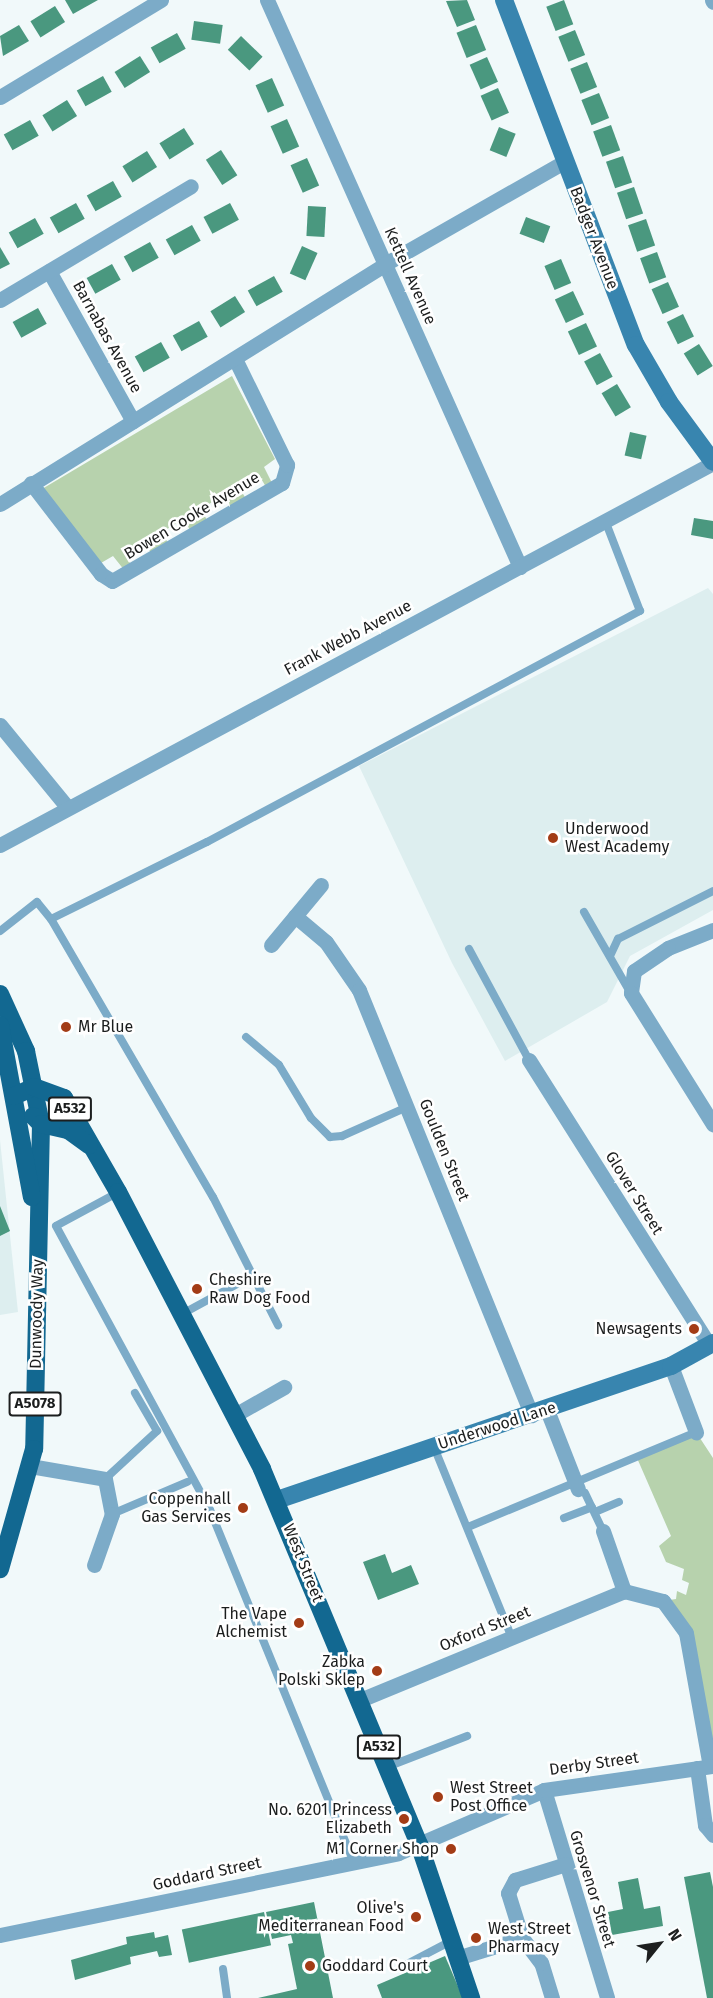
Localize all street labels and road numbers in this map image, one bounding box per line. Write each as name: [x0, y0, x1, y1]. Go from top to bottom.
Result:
street label: Badger Avenue: [566, 184, 622, 292]
street label: Kettell Avenue: [380, 224, 440, 328]
street label: Barnabas Avenue: [68, 278, 146, 396]
street label: Bowen Cooke Avenue: [121, 468, 263, 564]
street label: Frank Webb Avenue: [281, 596, 415, 680]
street label: Goulden Street: [415, 1096, 473, 1204]
road number: A532: [48, 1097, 92, 1121]
street label: Glover Street: [601, 1148, 667, 1238]
street label: Dunwoody Way: [26, 1259, 48, 1369]
road number: A5078: [8, 1392, 62, 1416]
street label: Underwood Lane: [436, 1398, 558, 1454]
street label: West Street: [279, 1521, 327, 1605]
street label: Oxford Street: [437, 1602, 533, 1656]
road number: A532: [356, 1735, 401, 1759]
street label: Derby Street: [548, 1748, 640, 1780]
street label: Grosvenor Street: [565, 1828, 619, 1950]
street label: Goddard Street: [151, 1853, 263, 1895]

